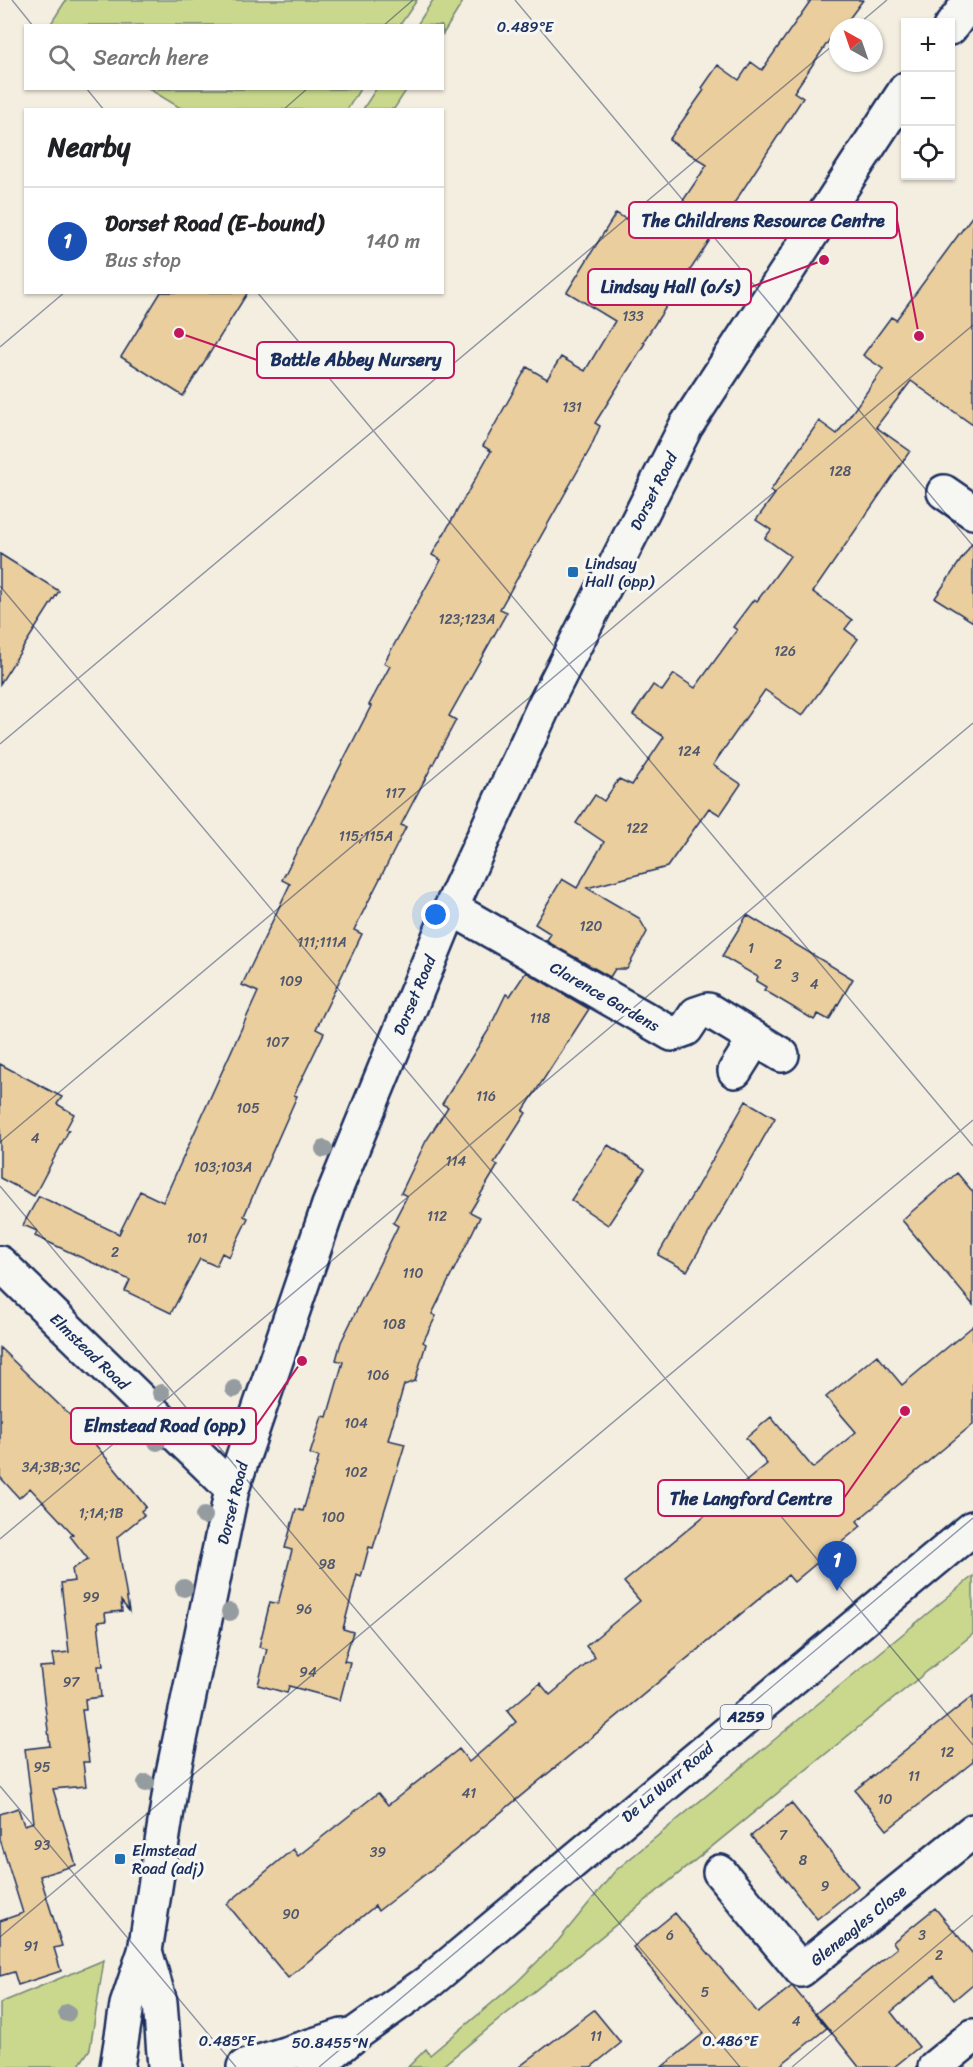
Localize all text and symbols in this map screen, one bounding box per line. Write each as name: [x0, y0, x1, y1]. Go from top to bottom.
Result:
text: 0.489°E: [497, 14, 555, 40]
north arrow: [829, 18, 883, 72]
map controls: [901, 18, 955, 180]
button: +: [901, 18, 955, 72]
search box: [24, 24, 444, 90]
text: Search here: [93, 38, 209, 77]
icon: search: [45, 41, 78, 74]
button: −: [901, 72, 955, 126]
text: Nearby: [48, 124, 130, 170]
button: locate: [901, 126, 955, 180]
callout: The Childrens Resource Centre: [629, 202, 897, 238]
text: Dorset Road (E-bound): [105, 204, 323, 243]
text: The Childrens Resource Centre: [641, 205, 885, 237]
text: 1: [63, 224, 72, 259]
text: 140 m: [366, 224, 420, 259]
text: Bus stop: [105, 243, 181, 278]
callout: Lindsay Hall (o/s): [588, 269, 751, 305]
text: Lindsay Hall (o/s): [601, 271, 741, 303]
house number: 133: [622, 304, 644, 329]
callout: Battle Abbey Nursery: [257, 342, 454, 378]
text: Battle Abbey Nursery: [271, 344, 442, 376]
house number: 131: [562, 395, 582, 420]
street label: Dorset Road: [621, 446, 686, 535]
house number: 128: [829, 459, 852, 484]
place label: Lindsay Hall (opp): [585, 549, 655, 596]
marker: Lindsay Hall (opp): [566, 565, 580, 579]
house number: 123;123A: [439, 607, 495, 632]
house number: 126: [774, 639, 796, 664]
house number: 124: [678, 739, 701, 764]
house number: 117: [385, 781, 406, 806]
house number: 122: [626, 816, 648, 841]
house number: 115;115A: [339, 824, 393, 849]
your location: [421, 900, 450, 929]
house number: 120: [580, 914, 603, 939]
house number: 111;111A: [297, 930, 347, 955]
house number: 1: [748, 936, 754, 961]
street label: Dorset Road: [385, 949, 445, 1040]
house number: 2: [774, 952, 782, 977]
street label: Clarence Gardens: [544, 953, 666, 1040]
house number: 3: [791, 965, 799, 990]
house number: 109: [279, 969, 303, 994]
house number: 4: [810, 972, 819, 997]
house number: 118: [530, 1006, 551, 1031]
house number: 107: [266, 1030, 289, 1055]
house number: 116: [476, 1084, 496, 1109]
house number: 105: [236, 1096, 260, 1121]
house number: 4: [31, 1126, 40, 1151]
house number: 114: [446, 1149, 467, 1174]
house number: 103;103A: [194, 1155, 252, 1180]
house number: 112: [427, 1204, 447, 1229]
house number: 101: [187, 1226, 207, 1251]
house number: 2: [111, 1240, 119, 1265]
house number: 110: [403, 1261, 424, 1286]
street label: Elmstead Road: [43, 1305, 138, 1398]
house number: 108: [382, 1312, 406, 1337]
house number: 106: [367, 1363, 389, 1388]
callout: Elmstead Road (opp): [71, 1408, 256, 1444]
text: Elmstead Road (opp): [84, 1410, 246, 1442]
house number: 104: [344, 1411, 368, 1436]
house number: 3A;3B;3C: [22, 1455, 80, 1480]
street label: Dorset Road: [208, 1457, 257, 1548]
house number: 102: [345, 1460, 367, 1485]
callout: The Langford Centre: [658, 1480, 844, 1516]
text: The Langford Centre: [670, 1483, 833, 1515]
house number: 1;1A;1B: [79, 1501, 123, 1526]
house number: 100: [321, 1505, 345, 1530]
pin: 1: [818, 1542, 856, 1591]
house number: 98: [318, 1552, 336, 1577]
house number: 99: [82, 1585, 100, 1610]
house number: 96: [296, 1597, 312, 1622]
house number: 94: [299, 1660, 317, 1685]
house number: 97: [63, 1670, 80, 1695]
road number: A259: [720, 1705, 771, 1729]
street label: De La Warr Road: [614, 1734, 721, 1830]
house number: 12: [940, 1740, 954, 1765]
house number: 95: [33, 1755, 51, 1780]
house number: 11: [908, 1764, 920, 1789]
house number: 41: [462, 1781, 476, 1806]
house number: 10: [878, 1787, 893, 1812]
house number: 7: [779, 1823, 788, 1848]
house number: 93: [34, 1833, 50, 1858]
place label: Elmstead Road (adj): [132, 1836, 204, 1883]
house number: 39: [370, 1840, 387, 1865]
house number: 8: [799, 1848, 808, 1873]
marker: Elmstead Road (adj): [113, 1852, 127, 1866]
house number: 9: [821, 1874, 830, 1899]
street label: Gleneagles Close: [803, 1877, 913, 1974]
house number: 90: [282, 1902, 300, 1927]
house number: 6: [666, 1923, 674, 1948]
house number: 3: [918, 1923, 926, 1948]
house number: 91: [24, 1934, 38, 1959]
house number: 2: [935, 1943, 943, 1968]
house number: 5: [701, 1980, 710, 2005]
house number: 4: [792, 2009, 801, 2034]
house number: 11: [590, 2024, 602, 2049]
text: 0.485°E: [199, 2028, 257, 2054]
text: 0.486°E: [702, 2028, 760, 2054]
text: 50.8455°N: [292, 2030, 369, 2056]

